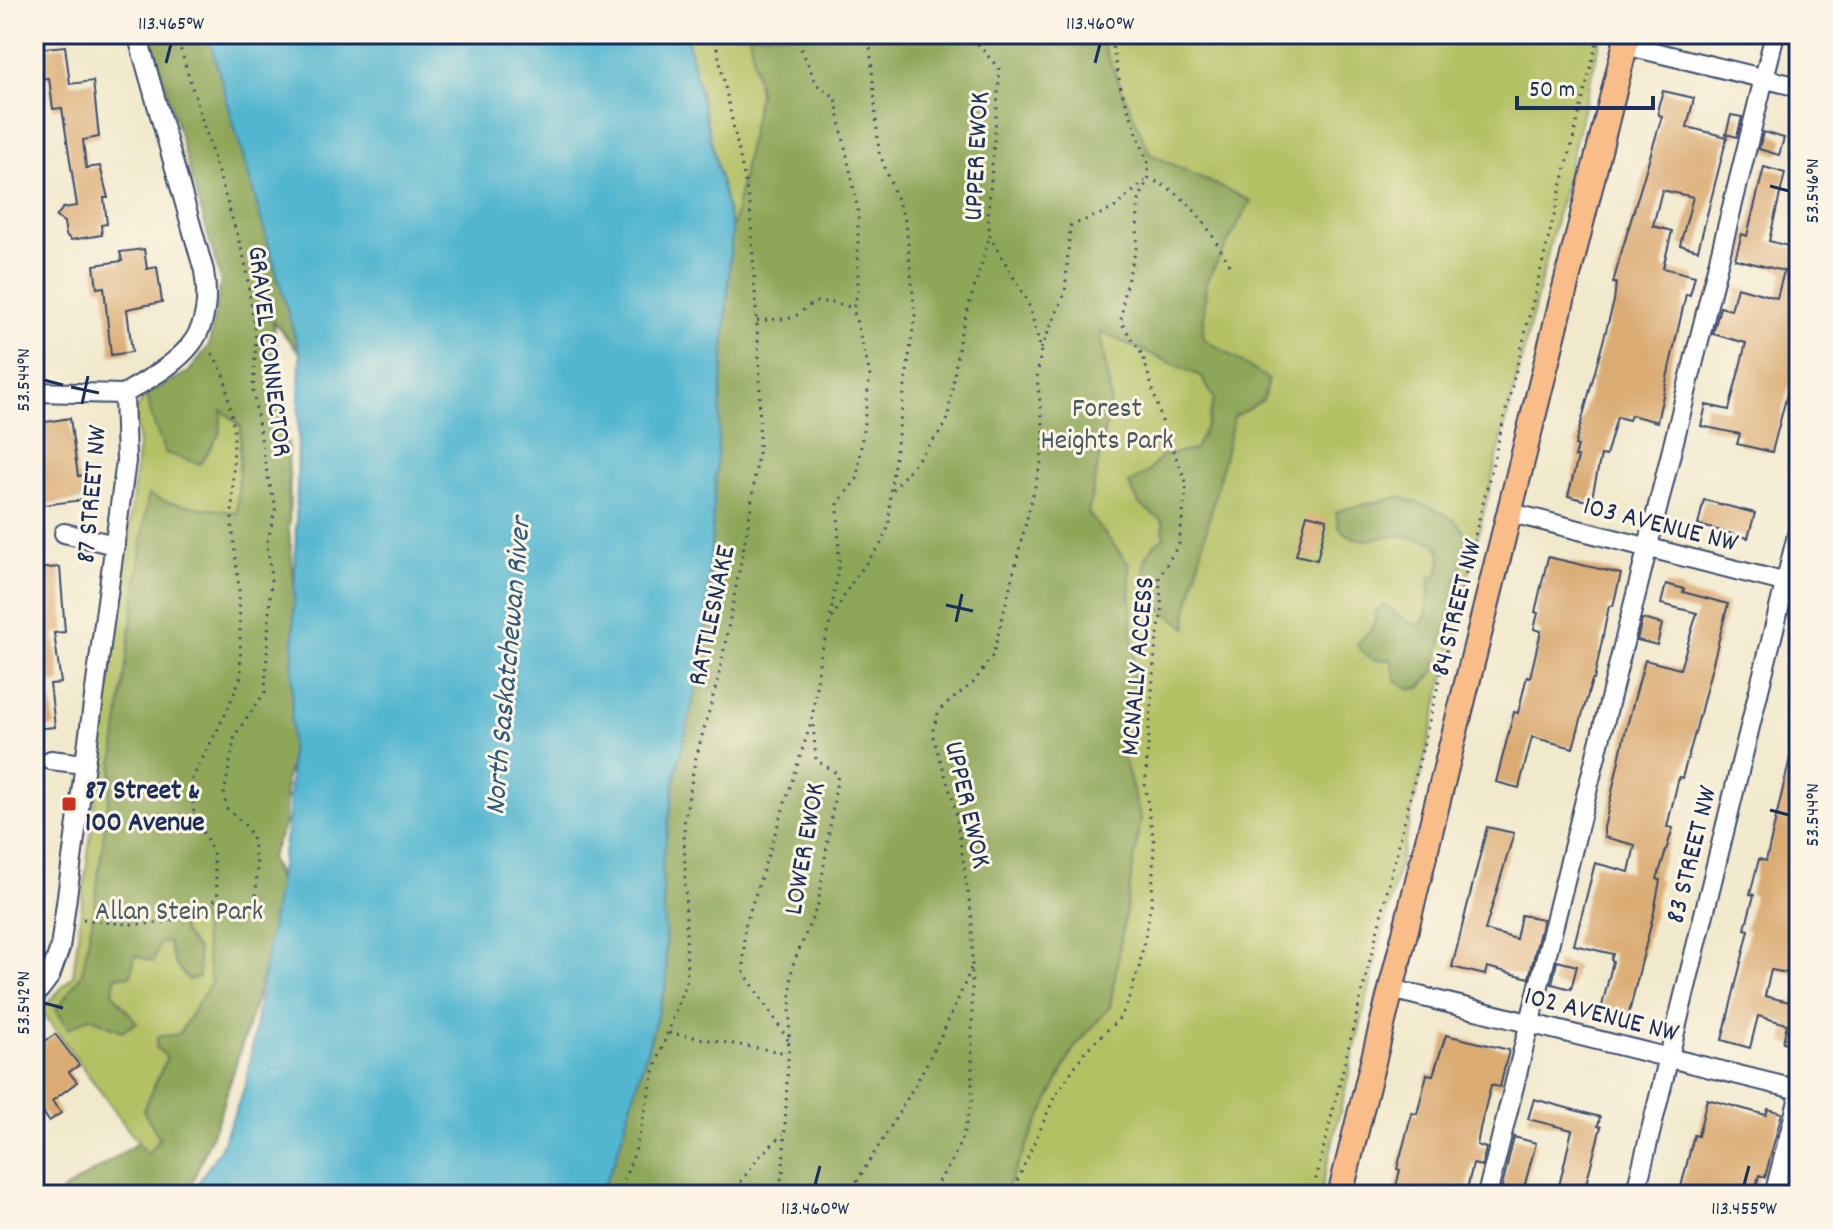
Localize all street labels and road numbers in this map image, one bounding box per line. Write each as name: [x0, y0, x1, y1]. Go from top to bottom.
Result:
street label: UPPER EWOK: [956, 91, 1002, 222]
street label: GRAVEL CONNECTOR: [234, 244, 300, 459]
street label: 87 STREET NW: [68, 423, 120, 565]
street label: 103 AVENUE NW: [1578, 488, 1742, 566]
street label: 84 STREET NW: [1423, 535, 1495, 681]
street label: RATTLESNAKE: [680, 542, 748, 690]
street label: MCNALLY ACCESS: [1112, 575, 1168, 757]
street label: UPPER EWOK: [931, 738, 999, 873]
street label: LOWER EWOK: [776, 779, 838, 918]
street label: 83 STREET NW: [1657, 781, 1730, 928]
street label: 102 AVENUE NW: [1519, 978, 1683, 1056]

